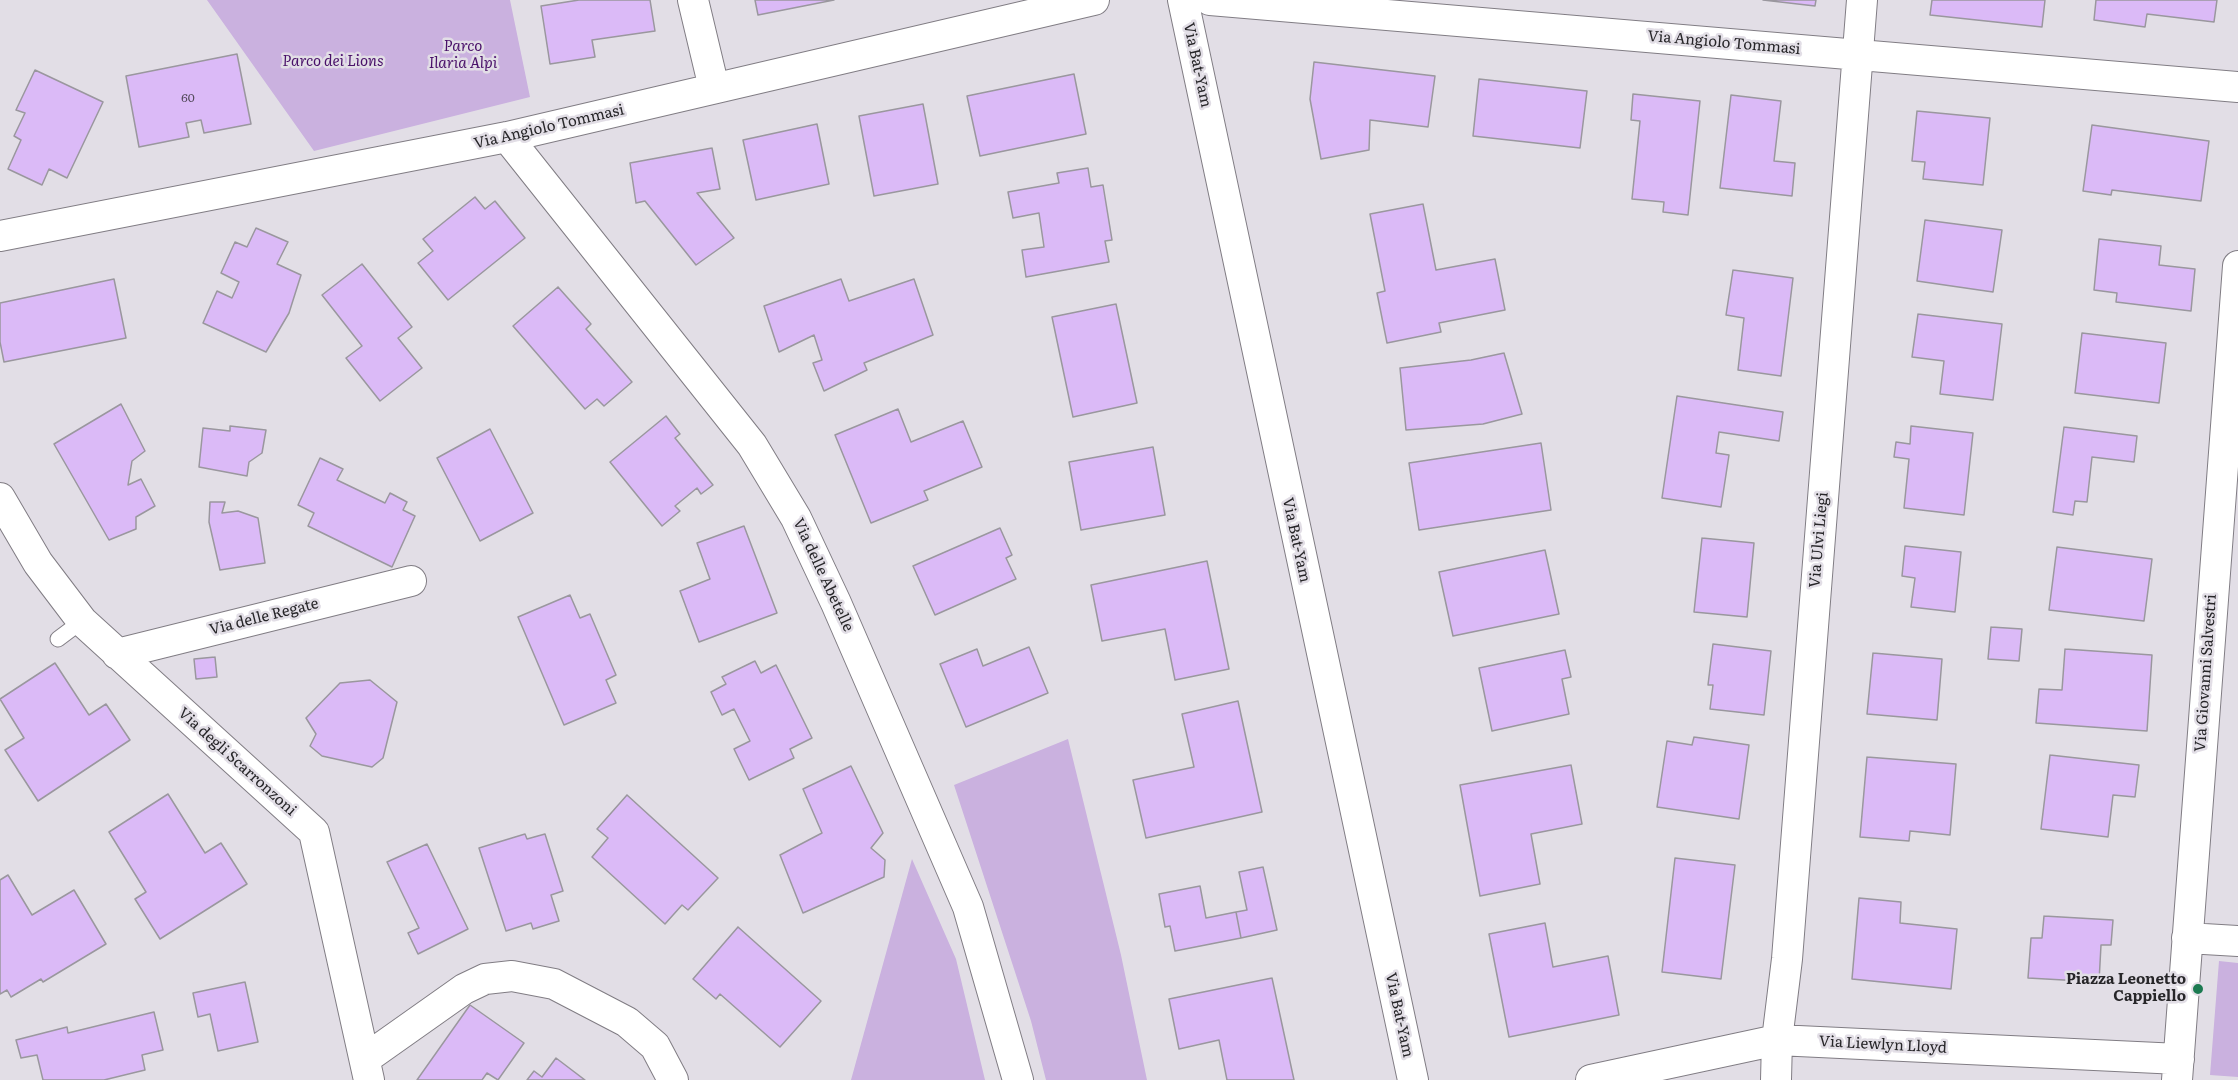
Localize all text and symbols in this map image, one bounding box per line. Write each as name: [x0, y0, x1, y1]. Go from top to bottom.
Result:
street label: Via Bat-Yam: [1179, 21, 1215, 109]
street label: Via Angiolo Tommasi: [1647, 27, 1801, 59]
park label: Parco Ilaria Alpi: [429, 38, 497, 73]
park label: Parco dei Lions: [282, 53, 384, 71]
house number: 60: [181, 91, 195, 105]
street label: Via Angiolo Tommasi: [472, 101, 626, 153]
street label: Via Ulvi Liegi: [1806, 491, 1832, 589]
street label: Via Bat-Yam: [1278, 496, 1314, 584]
street label: Via delle Abetelle: [789, 516, 857, 634]
street label: Via Giovanni Salvestri: [2192, 594, 2220, 752]
street label: Via delle Regate: [207, 595, 321, 639]
street label: Via degli Scarronzoni: [174, 704, 300, 820]
street label: Via Bat-Yam: [1381, 971, 1417, 1059]
place label: Piazza Leonetto Cappiello: [2066, 971, 2186, 1006]
marker: Piazza Leonetto Cappiello: [2191, 982, 2205, 996]
street label: Via Liewlyn Lloyd: [1819, 1033, 1947, 1057]

